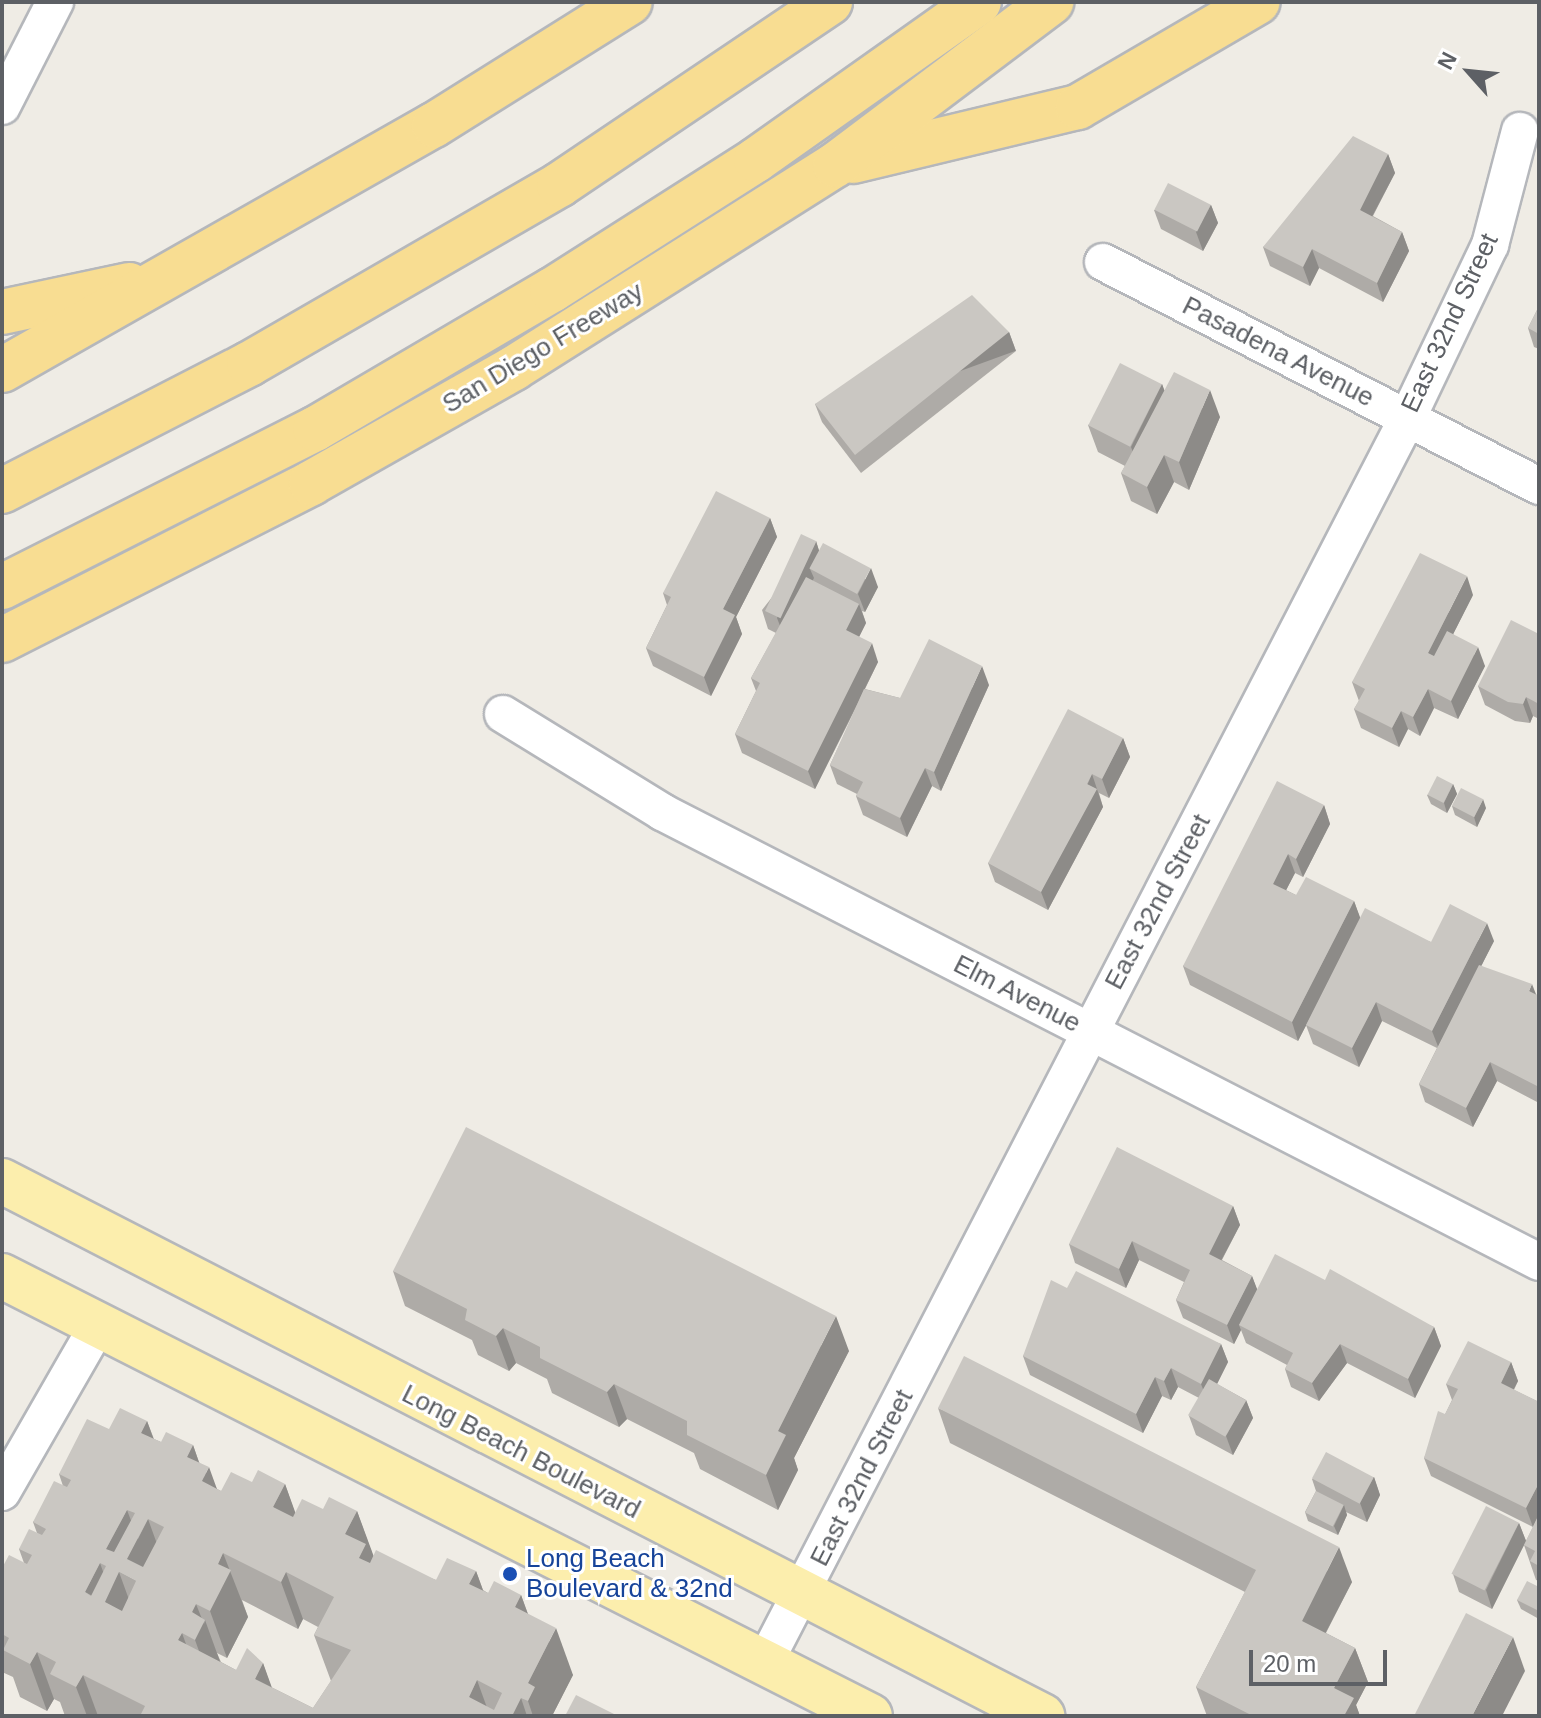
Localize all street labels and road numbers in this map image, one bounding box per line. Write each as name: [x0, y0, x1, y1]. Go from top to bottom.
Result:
street label: East 32nd Street: [1395, 229, 1505, 417]
street label: San Diego Freeway: [437, 276, 649, 420]
street label: Pasadena Avenue: [1176, 290, 1380, 414]
street label: East 32nd Street: [1099, 809, 1217, 995]
street label: Elm Avenue: [948, 948, 1086, 1040]
street label: Long Beach Boulevard: [397, 1378, 645, 1526]
street label: East 32nd Street: [804, 1385, 920, 1571]

